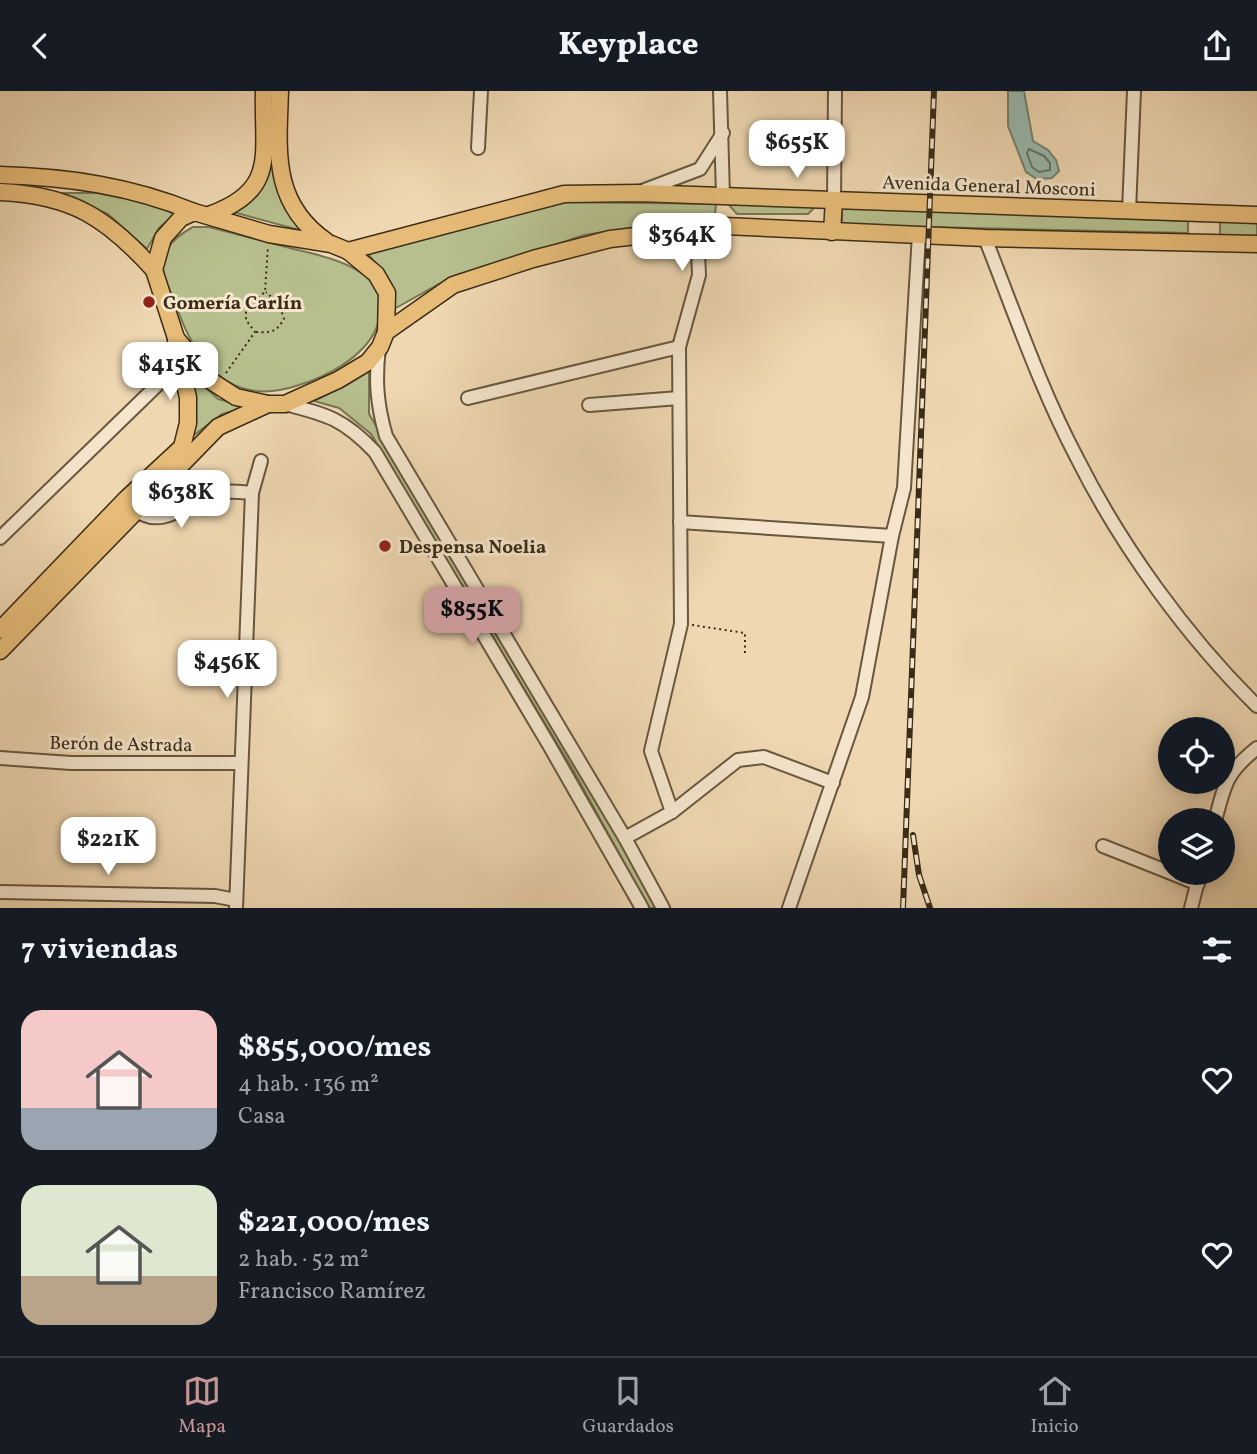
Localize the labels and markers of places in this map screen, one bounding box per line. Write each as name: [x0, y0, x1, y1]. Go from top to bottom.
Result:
pin: $655K: [748, 120, 846, 180]
pin: $364K: [633, 213, 731, 273]
place label: Gomería Carlín: [163, 291, 302, 317]
marker: Gomería Carlín: [141, 294, 157, 310]
pin: $415K: [121, 343, 219, 402]
pin: $638K: [132, 471, 230, 530]
place label: Despensa Noelia: [399, 535, 546, 561]
marker: Despensa Noelia: [377, 538, 393, 554]
pin: $855K: [423, 587, 521, 647]
pin: $456K: [178, 641, 276, 700]
pin: $221K: [59, 817, 157, 877]

